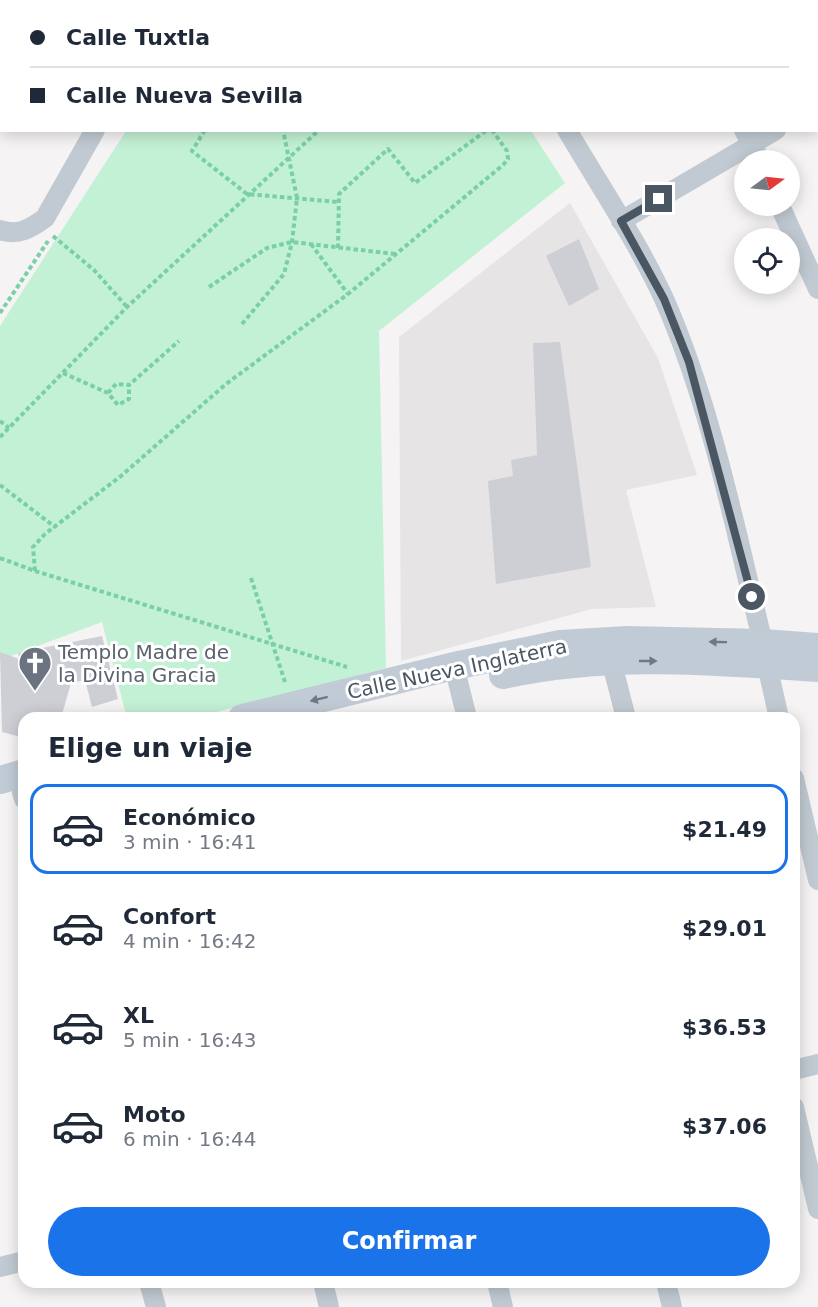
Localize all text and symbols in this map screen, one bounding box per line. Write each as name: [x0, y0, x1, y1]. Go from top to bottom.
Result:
text: Calle Tuxtla: [66, 25, 210, 50]
text: Calle Nueva Sevilla: [66, 83, 303, 108]
north arrow: [734, 150, 800, 216]
map controls: [734, 150, 800, 294]
route end: [645, 185, 672, 212]
button: locate: [734, 228, 800, 294]
route start: [738, 583, 765, 610]
street label: Calle Nueva Inglaterra: [345, 634, 569, 704]
one-way arrow: [708, 637, 727, 647]
place label: Templo Madre de la Divina Gracia: [57, 640, 229, 687]
church icon: Templo Madre de la Divina Gracia: [17, 645, 53, 692]
one-way arrow: [639, 656, 658, 666]
one-way arrow: [310, 695, 328, 705]
text: Elige un viaje: [48, 732, 252, 763]
icon: car: [51, 802, 105, 856]
text: Económico: [123, 805, 256, 830]
text: $21.49: [682, 817, 767, 842]
text: 3 min · 16:41: [123, 830, 257, 854]
icon: car: [51, 901, 105, 955]
text: Confort: [123, 904, 216, 929]
text: $29.01: [682, 916, 767, 941]
text: 4 min · 16:42: [123, 929, 257, 953]
icon: car: [51, 1000, 105, 1054]
text: XL: [123, 1003, 154, 1028]
text: $36.53: [682, 1015, 767, 1040]
text: 5 min · 16:43: [123, 1028, 257, 1052]
icon: car: [51, 1099, 105, 1153]
text: Moto: [123, 1102, 186, 1127]
text: $37.06: [682, 1114, 767, 1139]
text: 6 min · 16:44: [123, 1127, 257, 1151]
button: Confirmar: [48, 1207, 770, 1276]

